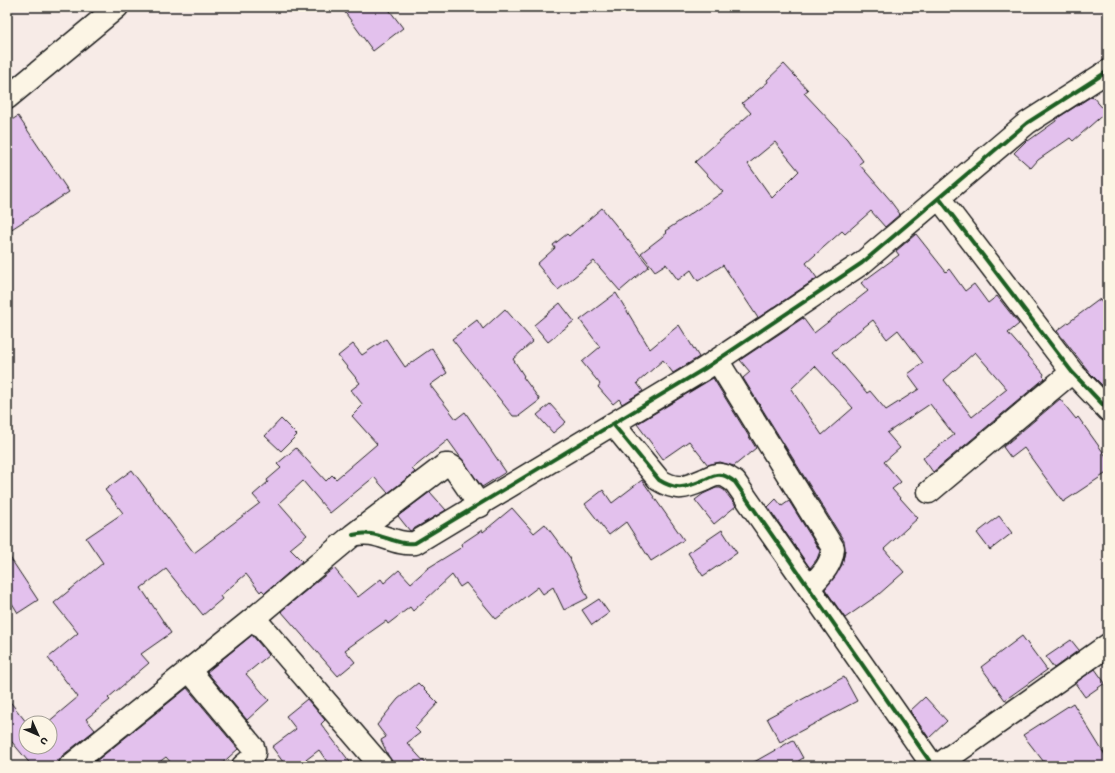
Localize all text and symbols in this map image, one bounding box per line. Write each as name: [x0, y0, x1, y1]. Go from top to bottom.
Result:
north arrow: [18, 715, 58, 755]
text: U: [37, 734, 50, 748]

